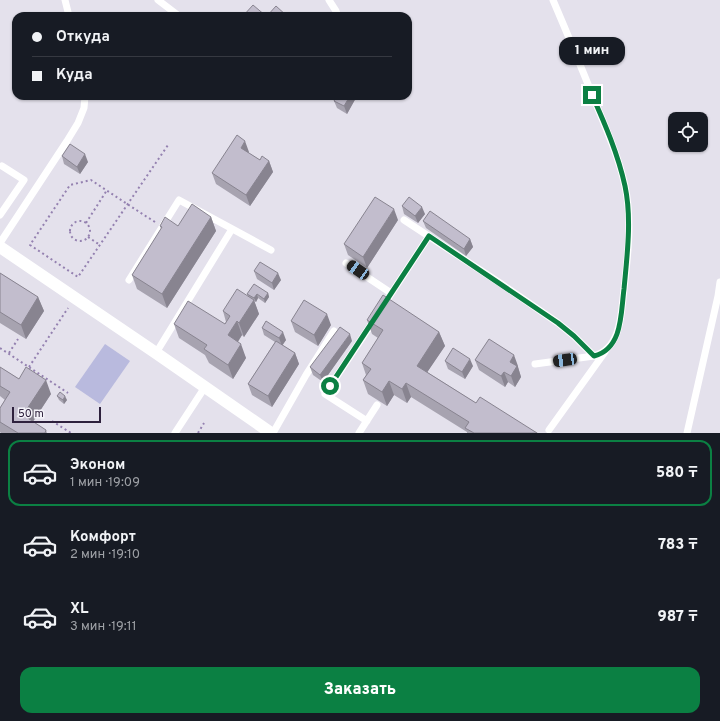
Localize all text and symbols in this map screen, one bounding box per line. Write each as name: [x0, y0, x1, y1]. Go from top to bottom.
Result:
text: Откуда: [56, 28, 110, 47]
callout: 1 мин: [559, 37, 625, 65]
text: 1 мин: [575, 43, 609, 59]
text: Куда: [56, 66, 93, 85]
route end: [583, 86, 601, 104]
map controls: [668, 112, 708, 152]
button: locate: [668, 112, 708, 152]
car: [345, 258, 371, 282]
car: [552, 352, 578, 368]
route start: [321, 377, 339, 395]
scale bar: [12, 405, 101, 424]
text: 50 m: [18, 407, 44, 421]
icon: car: [22, 455, 58, 491]
text: Эконом: [70, 456, 125, 475]
text: 580 ₸: [656, 464, 698, 483]
text: 1 мин · 19:09: [70, 475, 140, 491]
icon: car: [22, 527, 58, 563]
text: Комфорт: [70, 528, 136, 547]
text: 783 ₸: [658, 536, 698, 555]
text: 2 мин · 19:10: [70, 547, 140, 563]
icon: car: [22, 599, 58, 635]
text: XL: [70, 600, 88, 619]
text: 987 ₸: [657, 608, 698, 627]
text: 3 мин · 19:11: [70, 619, 136, 635]
button: Заказать: [20, 667, 700, 713]

